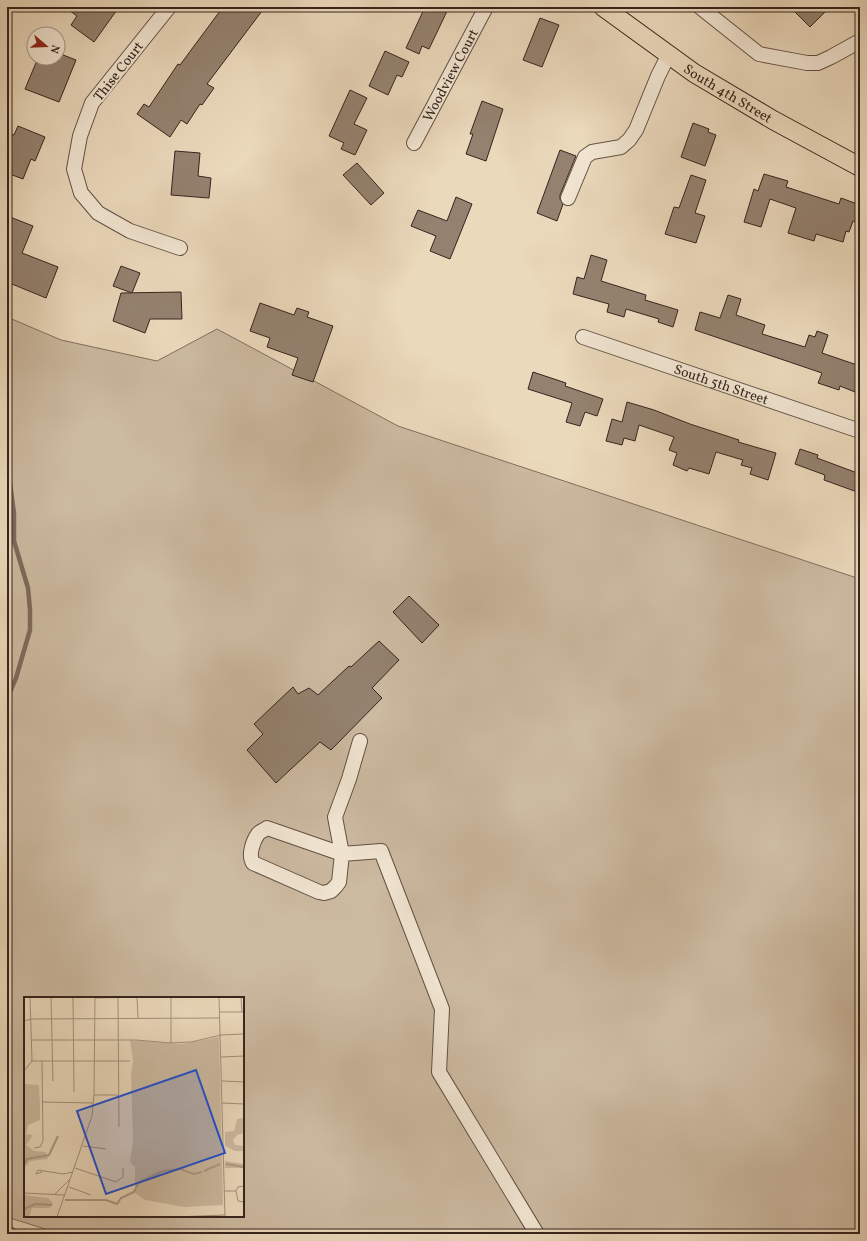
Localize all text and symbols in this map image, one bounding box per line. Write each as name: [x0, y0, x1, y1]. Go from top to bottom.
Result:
north arrow: [26, 26, 66, 66]
street label: Woodview Court: [419, 26, 484, 125]
street label: Thise Court: [90, 38, 149, 106]
text: N: [46, 43, 62, 55]
street label: South 4th Street: [679, 60, 775, 128]
street label: South 5th Street: [671, 360, 771, 410]
inset map: [24, 997, 244, 1217]

